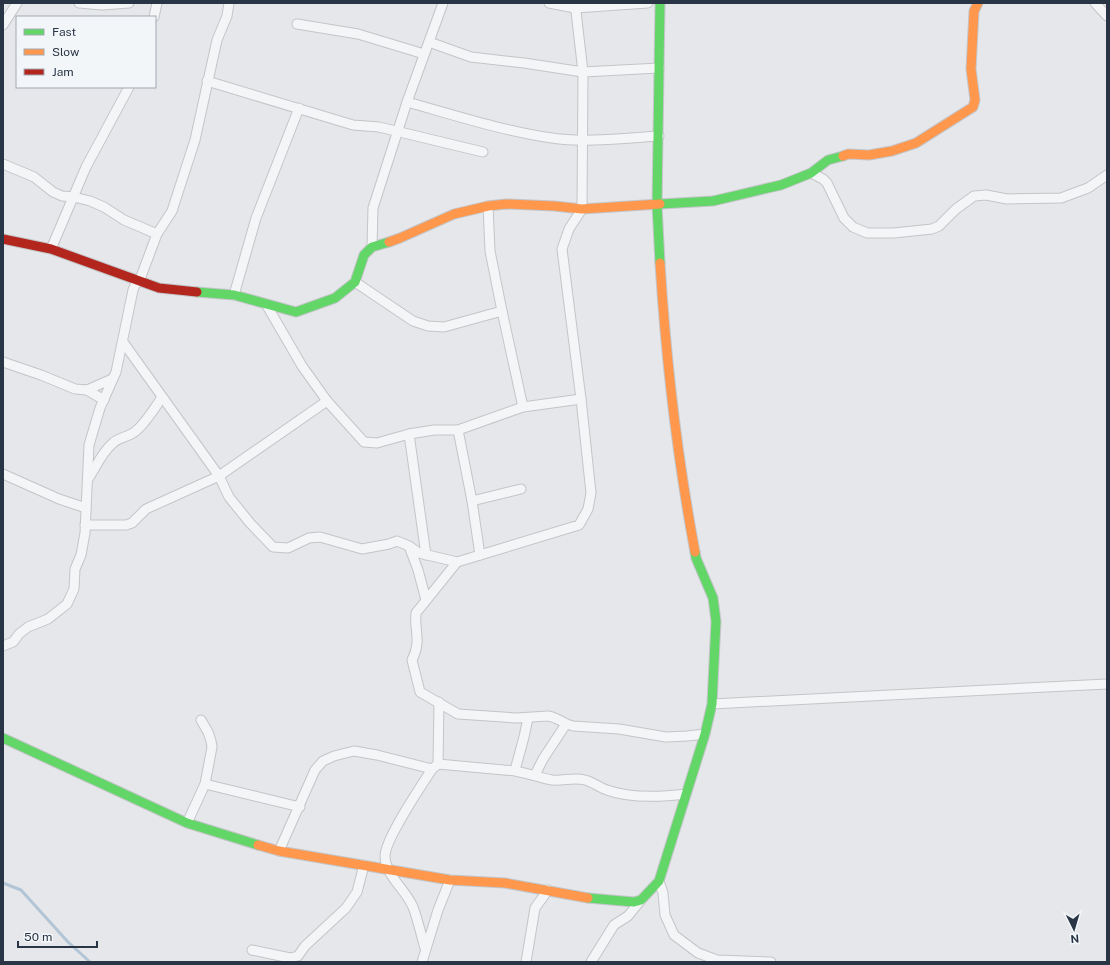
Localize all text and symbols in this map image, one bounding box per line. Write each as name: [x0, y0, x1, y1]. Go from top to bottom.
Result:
legend: [16, 16, 156, 88]
text: Fast: [52, 25, 77, 39]
text: Slow: [52, 45, 80, 59]
text: Jam: [52, 65, 74, 79]
north arrow: [1054, 909, 1094, 949]
scale bar: [18, 923, 97, 949]
text: 50 m: [24, 930, 52, 944]
text: N: [1070, 933, 1080, 945]

